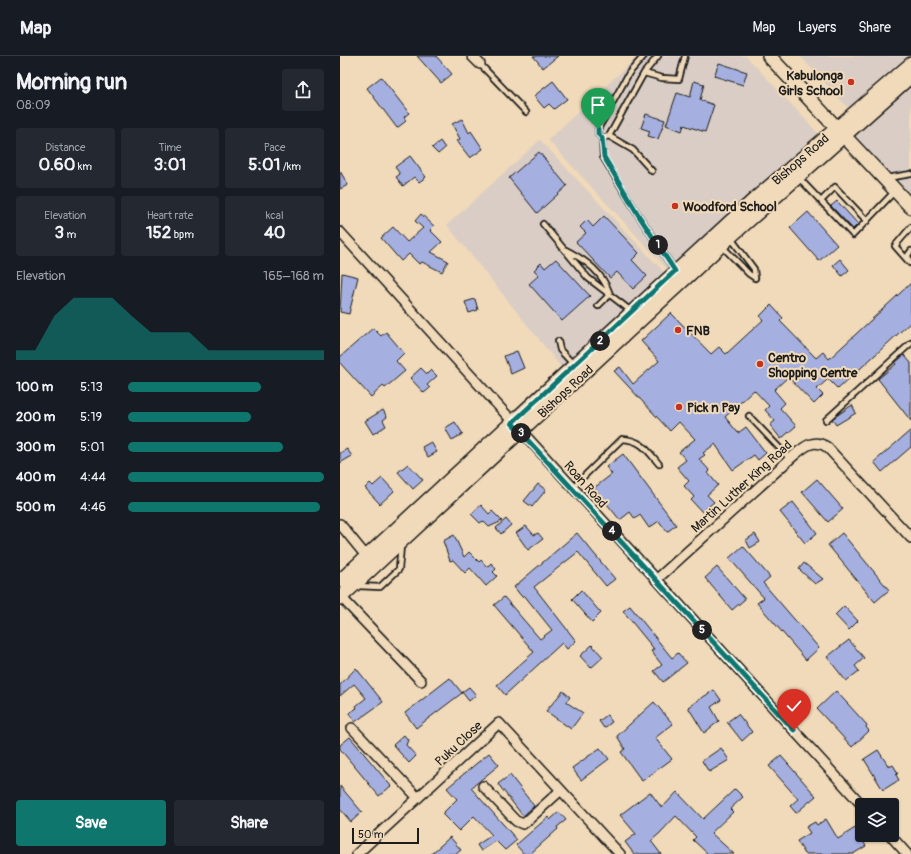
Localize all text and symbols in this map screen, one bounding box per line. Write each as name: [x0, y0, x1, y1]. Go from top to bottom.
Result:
text: Map: [20, 16, 51, 40]
text: Map: [753, 19, 776, 36]
text: Layers: [798, 19, 836, 36]
text: Share: [858, 19, 891, 36]
text: Morning run: [16, 68, 127, 96]
place label: Kabulonga Girls School: [778, 68, 843, 99]
button: share: [282, 69, 324, 111]
marker: Kabulonga Girls School: [846, 77, 856, 87]
pin: [581, 88, 615, 129]
icon: arrive: [587, 94, 609, 116]
text: 08:09: [16, 97, 50, 113]
street label: Bishops Road: [769, 131, 832, 189]
text: Distance: [45, 141, 85, 154]
text: Time: [158, 141, 181, 154]
text: Pace: [264, 141, 286, 154]
text: 0.60: [39, 154, 75, 175]
text: 3:01: [154, 154, 186, 175]
text: 5:01: [248, 154, 280, 175]
text: km: [75, 160, 92, 173]
text: /km: [280, 160, 301, 173]
place label: Woodford School: [683, 199, 777, 215]
marker: Woodford School: [670, 201, 680, 211]
text: Elevation: [44, 209, 86, 222]
text: Heart rate: [147, 209, 193, 222]
text: kcal: [266, 209, 284, 222]
text: 3: [55, 222, 64, 243]
text: 152: [146, 222, 171, 243]
text: 40: [264, 222, 285, 243]
text: m: [64, 228, 76, 241]
text: bpm: [171, 228, 194, 241]
pin: 1: [648, 235, 668, 255]
text: 1: [656, 238, 660, 251]
text: Elevation: [16, 268, 66, 284]
text: 165–168 m: [263, 268, 324, 284]
place label: FNB: [686, 323, 711, 339]
marker: FNB: [673, 325, 683, 335]
pin: 2: [590, 331, 610, 351]
text: 2: [597, 334, 603, 347]
place label: Centro Shopping Centre: [768, 350, 858, 381]
marker: Centro Shopping Centre: [755, 359, 765, 369]
street label: Bishops Road: [534, 362, 597, 422]
text: 100 m: [16, 379, 53, 395]
text: 5:13: [80, 379, 103, 395]
place label: Pick n Pay: [687, 400, 740, 416]
marker: Pick n Pay: [674, 402, 684, 412]
text: 200 m: [16, 409, 55, 425]
text: 5:19: [80, 409, 102, 425]
pin: 3: [511, 423, 531, 443]
text: 3: [518, 426, 524, 439]
street label: Martin Luther King Road: [688, 437, 795, 536]
text: 300 m: [16, 439, 55, 455]
text: 5:01: [80, 439, 104, 455]
street label: Roan Road: [560, 458, 610, 511]
text: 400 m: [16, 469, 56, 485]
text: 4:44: [80, 469, 106, 485]
text: 500 m: [16, 499, 55, 515]
text: 4:46: [80, 499, 106, 515]
pin: 4: [602, 521, 622, 541]
text: 4: [609, 524, 615, 537]
pin: 5: [692, 620, 712, 640]
text: 5: [699, 623, 705, 636]
pin: [777, 689, 811, 730]
icon: check: [783, 695, 805, 717]
street label: Puku Close: [432, 717, 486, 770]
map controls: [855, 798, 899, 842]
button: layers: [855, 798, 899, 842]
button: Save: [16, 800, 166, 846]
button: Share: [174, 800, 324, 846]
scale bar: [352, 826, 419, 845]
text: 50 m: [358, 828, 384, 841]

